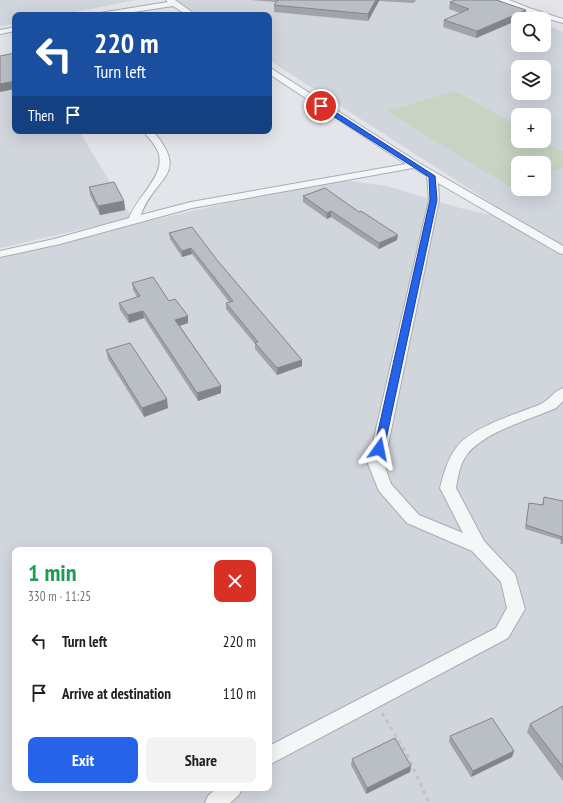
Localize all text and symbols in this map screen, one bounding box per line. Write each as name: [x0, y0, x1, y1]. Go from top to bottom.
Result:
map controls: [511, 12, 551, 196]
button: search: [511, 12, 551, 52]
text: 220 m: [94, 24, 158, 61]
icon: left: [28, 28, 80, 80]
text: Turn left: [94, 60, 146, 83]
button: layers: [511, 60, 551, 100]
pin: [304, 89, 338, 123]
icon: arrive: [310, 95, 332, 117]
icon: arrive: [62, 104, 84, 126]
text: Then: [28, 106, 54, 125]
button: +: [511, 108, 551, 148]
button: −: [511, 156, 551, 196]
position arrow: [358, 428, 400, 470]
text: 1 min: [28, 557, 76, 588]
button: close: [214, 560, 256, 602]
text: 330 m · 11:25: [28, 588, 91, 605]
icon: left: [28, 630, 50, 652]
text: Turn left: [62, 632, 107, 651]
text: 220 m: [223, 632, 256, 651]
icon: arrive: [28, 682, 50, 704]
text: Arrive at destination: [62, 684, 171, 703]
text: 110 m: [223, 684, 256, 703]
button: Exit: [28, 737, 138, 783]
button: Share: [146, 737, 256, 783]

